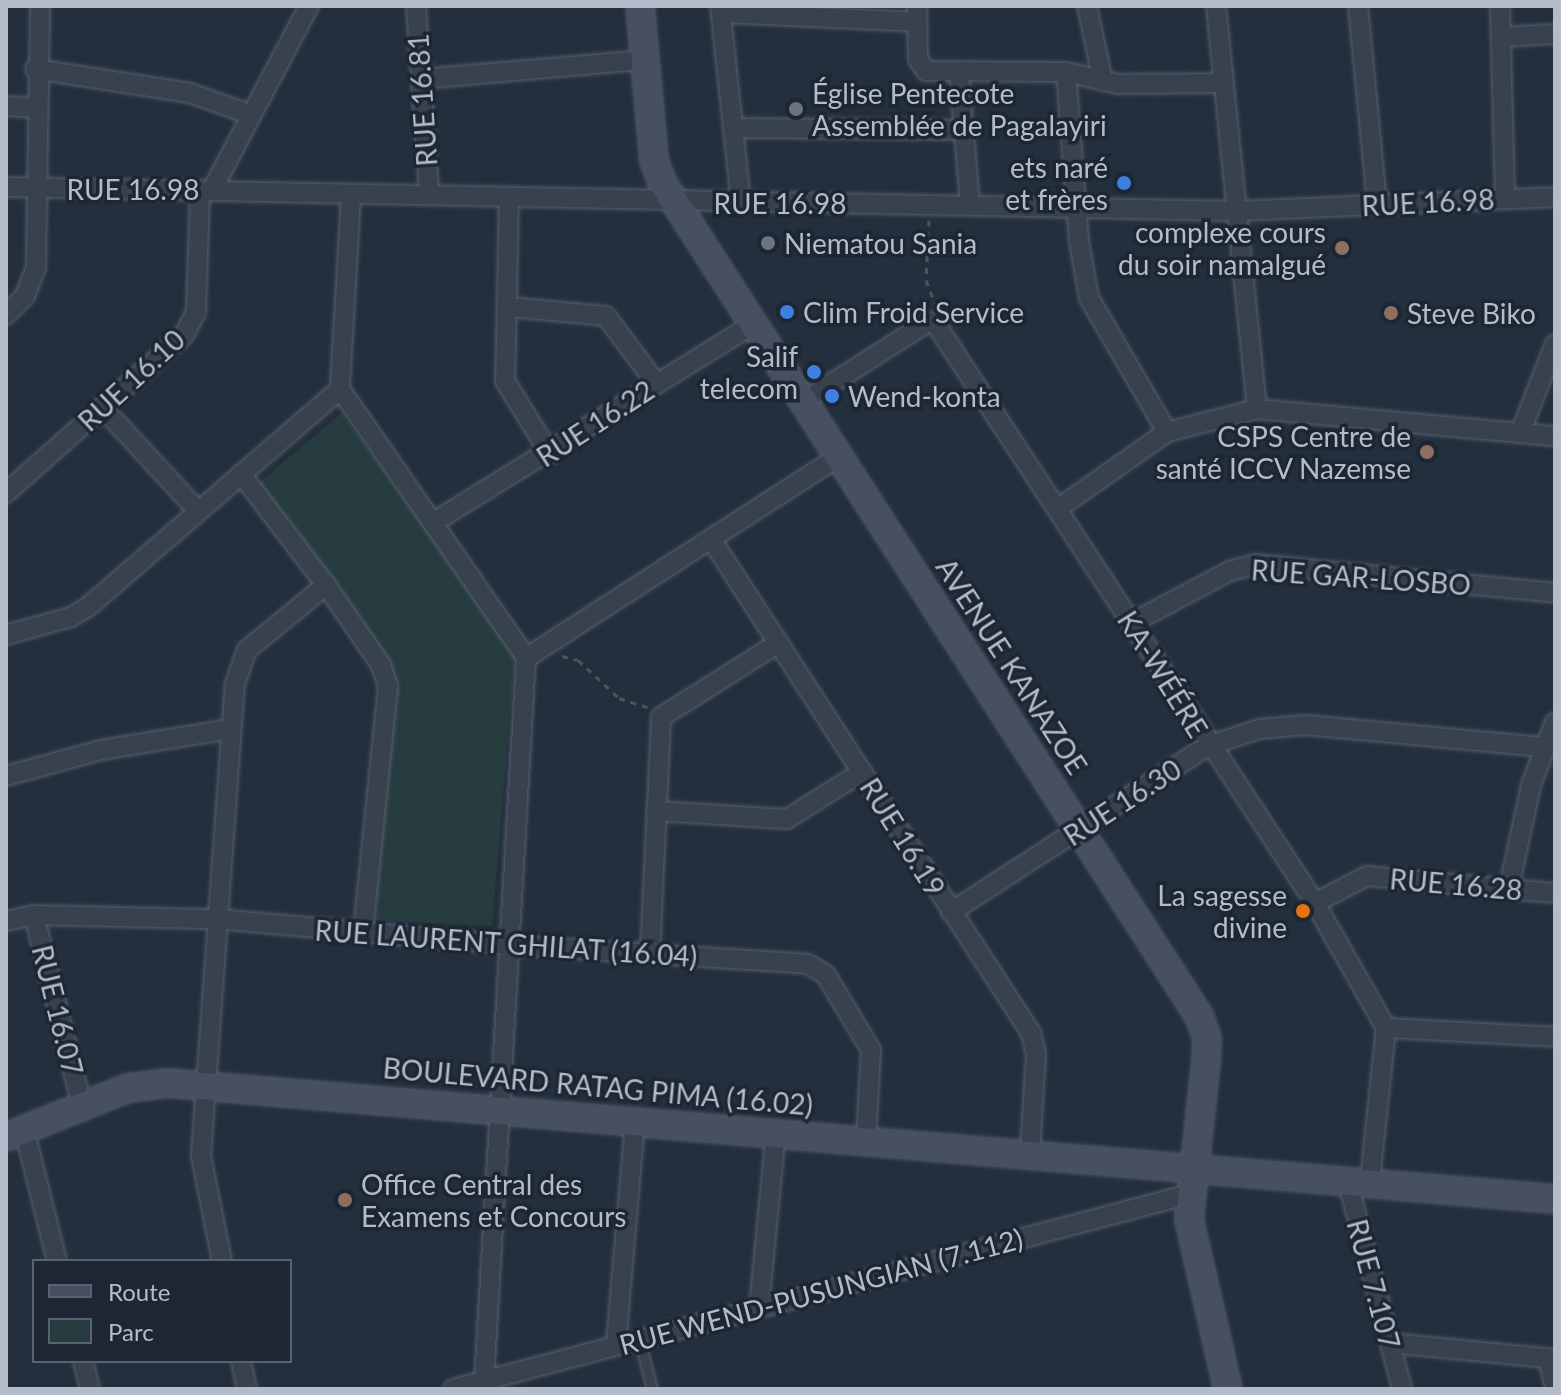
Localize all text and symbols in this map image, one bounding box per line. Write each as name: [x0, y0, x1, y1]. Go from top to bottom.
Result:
street label: RUE 16.81: [401, 33, 443, 167]
place label: Église Pentecote Assemblée de Pagalayiri: [812, 76, 1107, 142]
marker: Église Pentecote Assemblée de Pagalayiri: [787, 100, 805, 118]
place label: ets naré et frères: [1005, 150, 1108, 216]
street label: RUE 16.98: [67, 172, 199, 206]
marker: ets naré et frères: [1115, 174, 1133, 192]
street label: RUE 16.98: [1361, 182, 1495, 222]
street label: RUE 16.98: [714, 186, 846, 220]
place label: complexe cours du soir namalgué: [1117, 215, 1326, 281]
place label: Niematou Sania: [784, 226, 977, 260]
marker: Niematou Sania: [759, 234, 777, 252]
marker: complexe cours du soir namalgué: [1333, 239, 1351, 257]
place label: Clim Froid Service: [803, 295, 1024, 329]
place label: Steve Biko: [1407, 296, 1536, 330]
marker: Clim Froid Service: [778, 303, 796, 321]
marker: Steve Biko: [1382, 304, 1400, 322]
street label: RUE 16.10: [71, 322, 191, 438]
place label: Salif telecom: [700, 339, 798, 405]
marker: Salif telecom: [805, 363, 823, 381]
street label: RUE 16.22: [530, 373, 660, 473]
place label: Wend-konta: [848, 379, 1001, 413]
marker: Wend-konta: [823, 387, 841, 405]
place label: CSPS Centre de santé ICCV Nazemse: [1155, 419, 1411, 485]
marker: CSPS Centre de santé ICCV Nazemse: [1418, 443, 1436, 461]
street label: AVENUE KANAZOE: [930, 552, 1094, 780]
street label: RUE GAR-LOSBO: [1250, 553, 1472, 601]
street label: KA-WÉÉRE: [1111, 605, 1215, 743]
street label: RUE 16.30: [1057, 752, 1187, 852]
street label: RUE 16.19: [854, 772, 952, 902]
street label: RUE 16.28: [1388, 861, 1524, 907]
place label: La sagesse divine: [1157, 878, 1287, 944]
marker: La sagesse divine: [1294, 902, 1312, 920]
street label: RUE LAURENT GHILAT (16.04): [313, 913, 699, 973]
street label: RUE 16.07: [26, 941, 90, 1079]
street label: BOULEVARD RATAG PIMA (16.02): [381, 1050, 815, 1122]
place label: Office Central des Examens et Concours: [361, 1167, 626, 1233]
marker: Office Central des Examens et Concours: [336, 1191, 354, 1209]
street label: RUE 7.107: [1341, 1215, 1407, 1353]
street label: RUE WEND-PUSUNGIAN (7.112): [616, 1221, 1026, 1361]
legend: [32, 1259, 292, 1363]
text: Route: [108, 1277, 170, 1306]
text: Parc: [108, 1317, 154, 1346]

